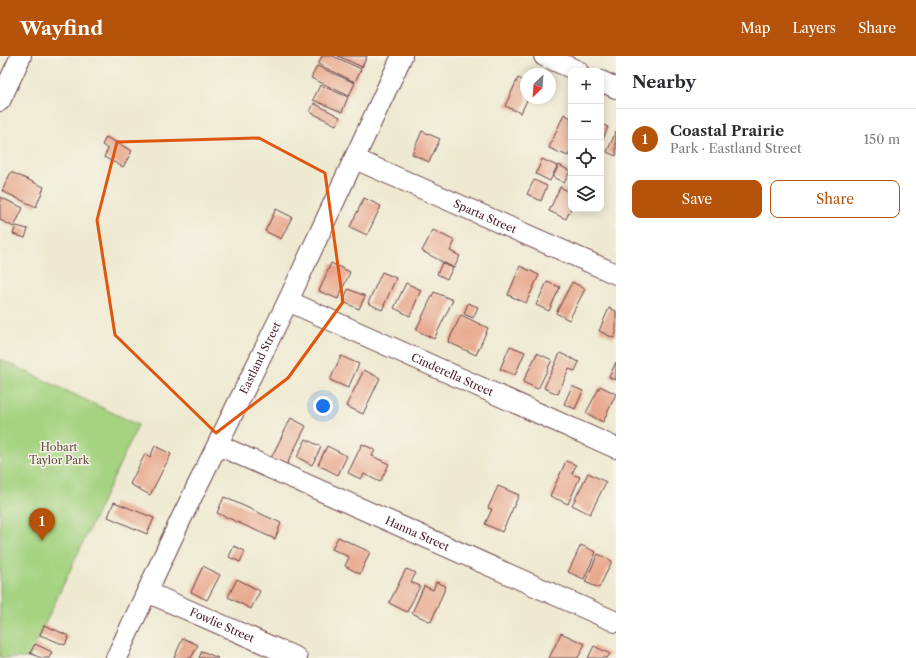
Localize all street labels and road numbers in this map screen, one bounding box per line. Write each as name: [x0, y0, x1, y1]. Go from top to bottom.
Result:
street label: Sparta Street: [451, 196, 519, 236]
street label: Eastland Street: [236, 319, 284, 396]
street label: Cinderella Street: [409, 350, 496, 399]
street label: Hanna Street: [383, 513, 452, 554]
street label: Fowlie Street: [188, 605, 257, 645]

